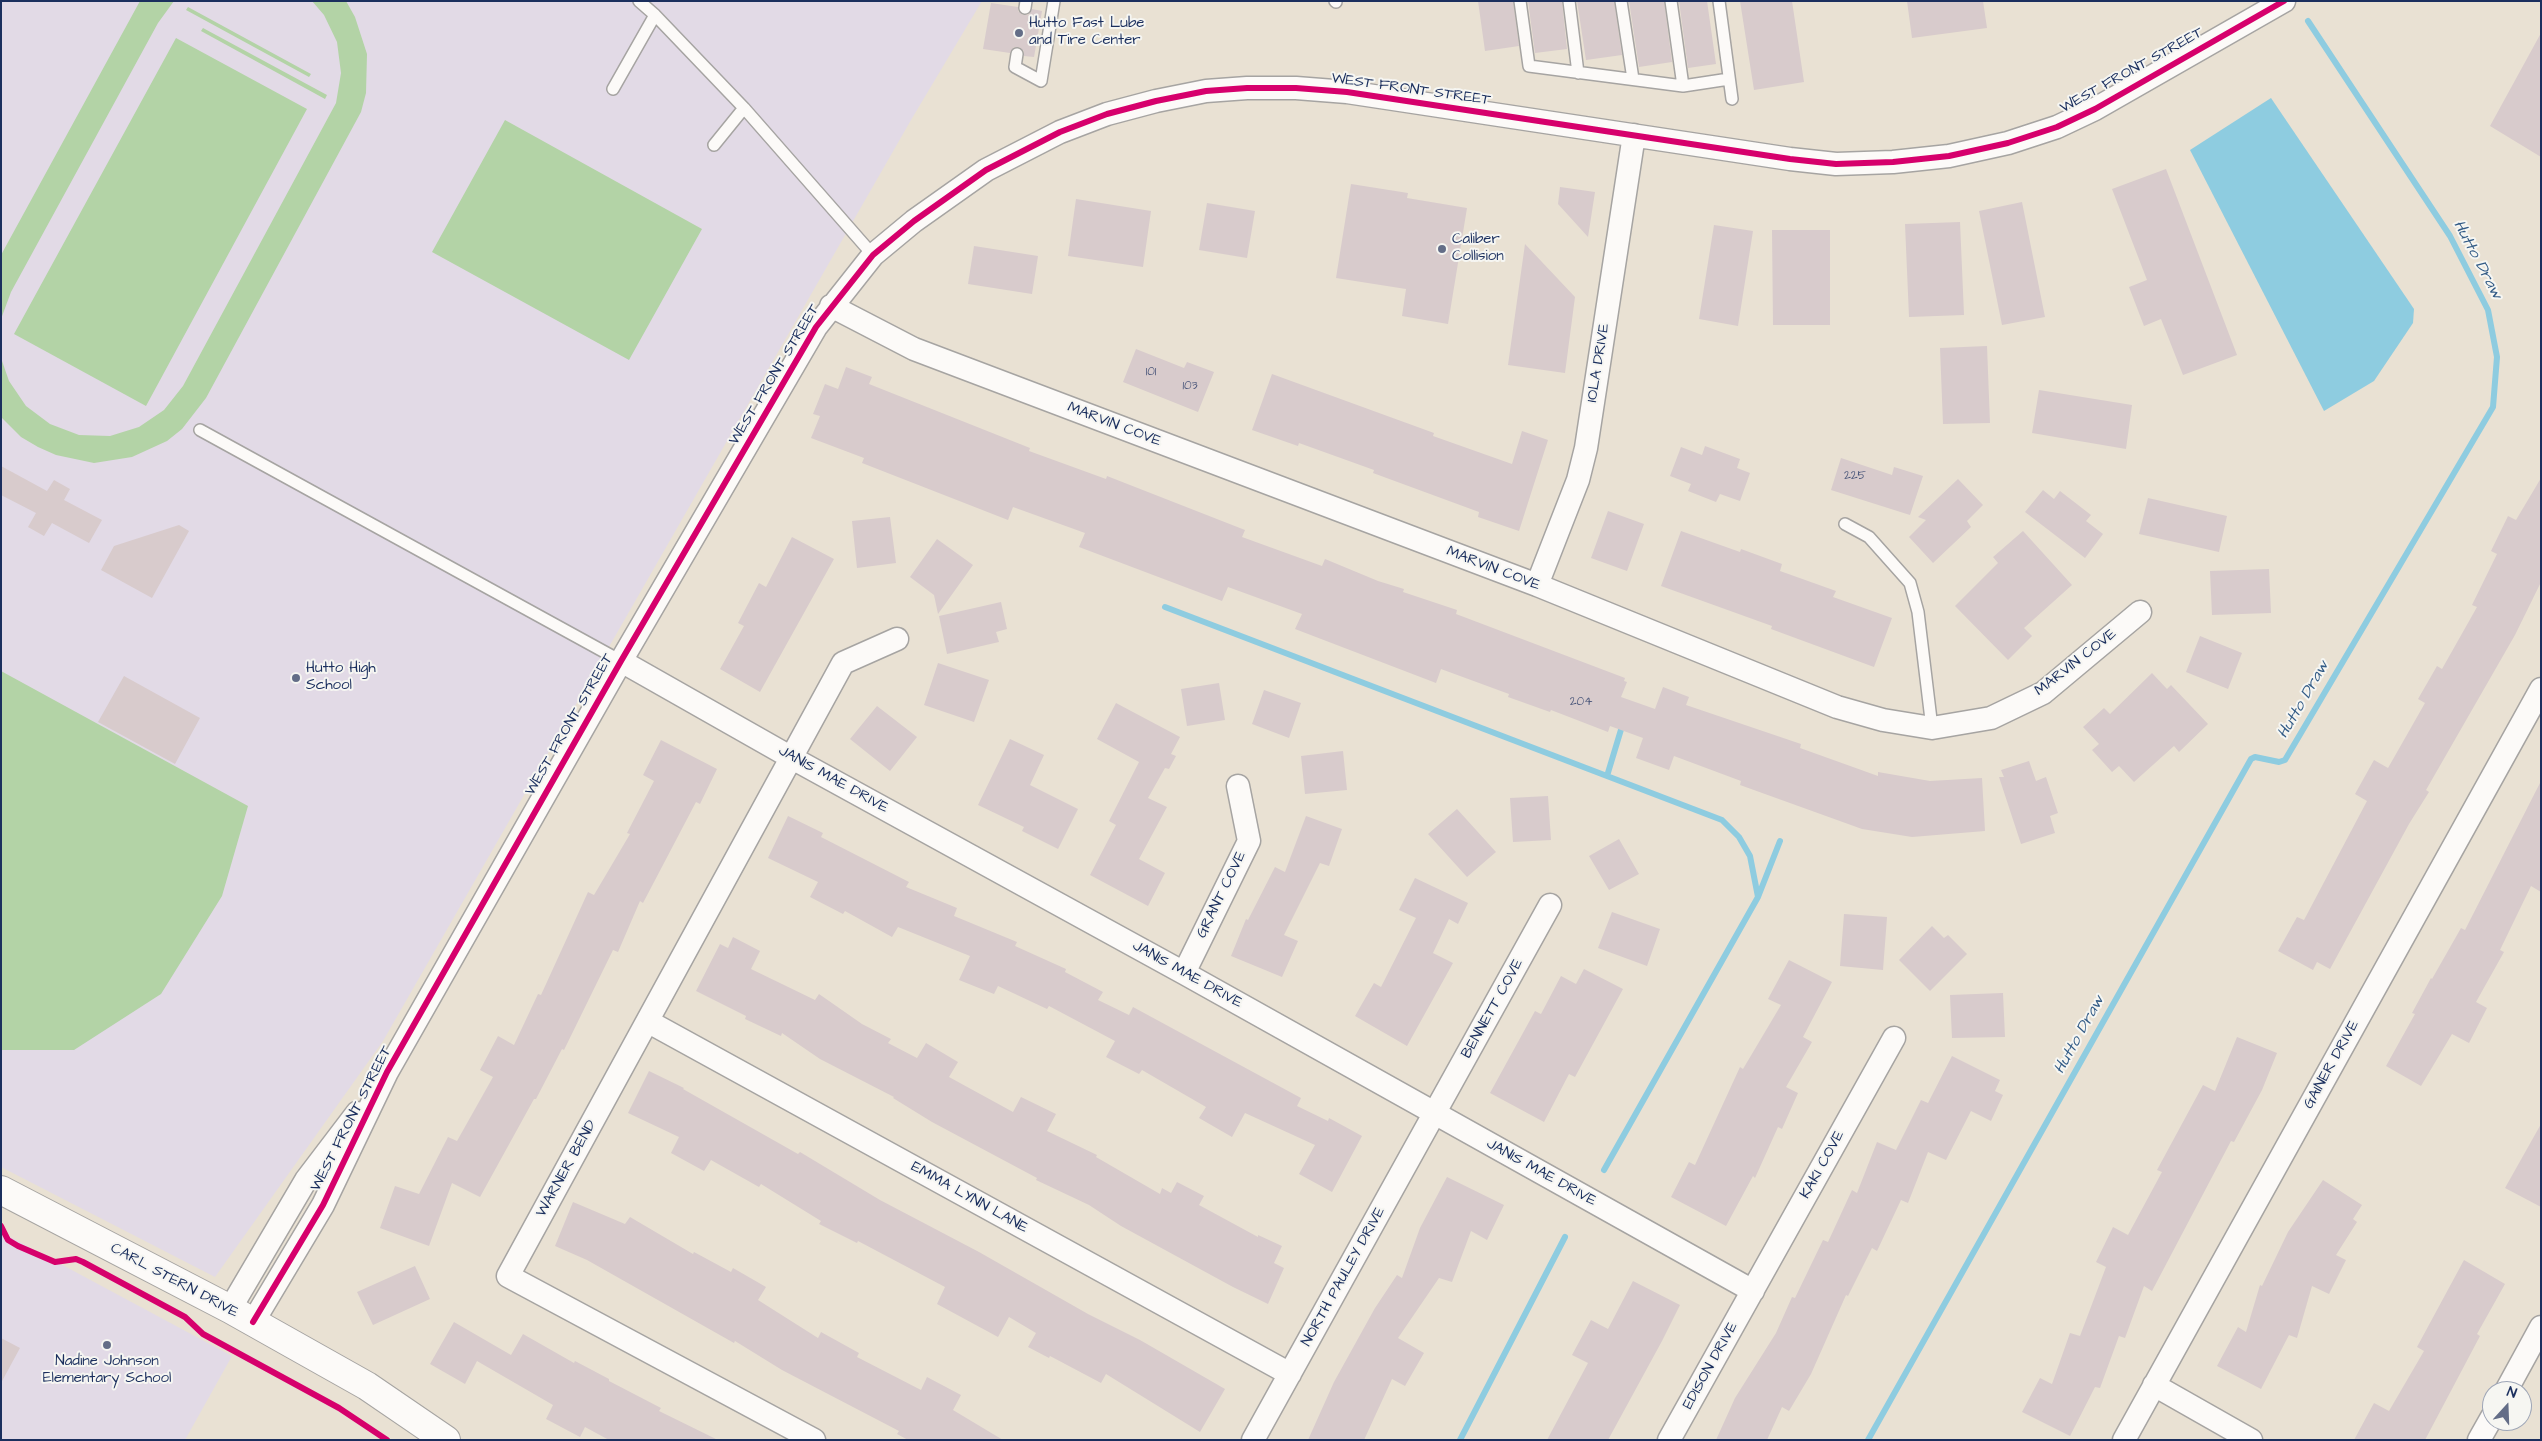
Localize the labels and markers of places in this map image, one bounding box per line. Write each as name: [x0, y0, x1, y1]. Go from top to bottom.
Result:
place label: Hutto Fast Lube and Tire Center: [1029, 15, 1144, 50]
marker: Hutto Fast Lube and Tire Center: [1013, 27, 1025, 39]
place label: Caliber Collision: [1452, 231, 1504, 266]
marker: Caliber Collision: [1436, 243, 1448, 255]
place label: Hutto High School: [306, 660, 376, 695]
marker: Hutto High School: [290, 672, 302, 684]
marker: Nadine Johnson Elementary School: [101, 1339, 113, 1351]
place label: Nadine Johnson Elementary School: [43, 1353, 171, 1388]

